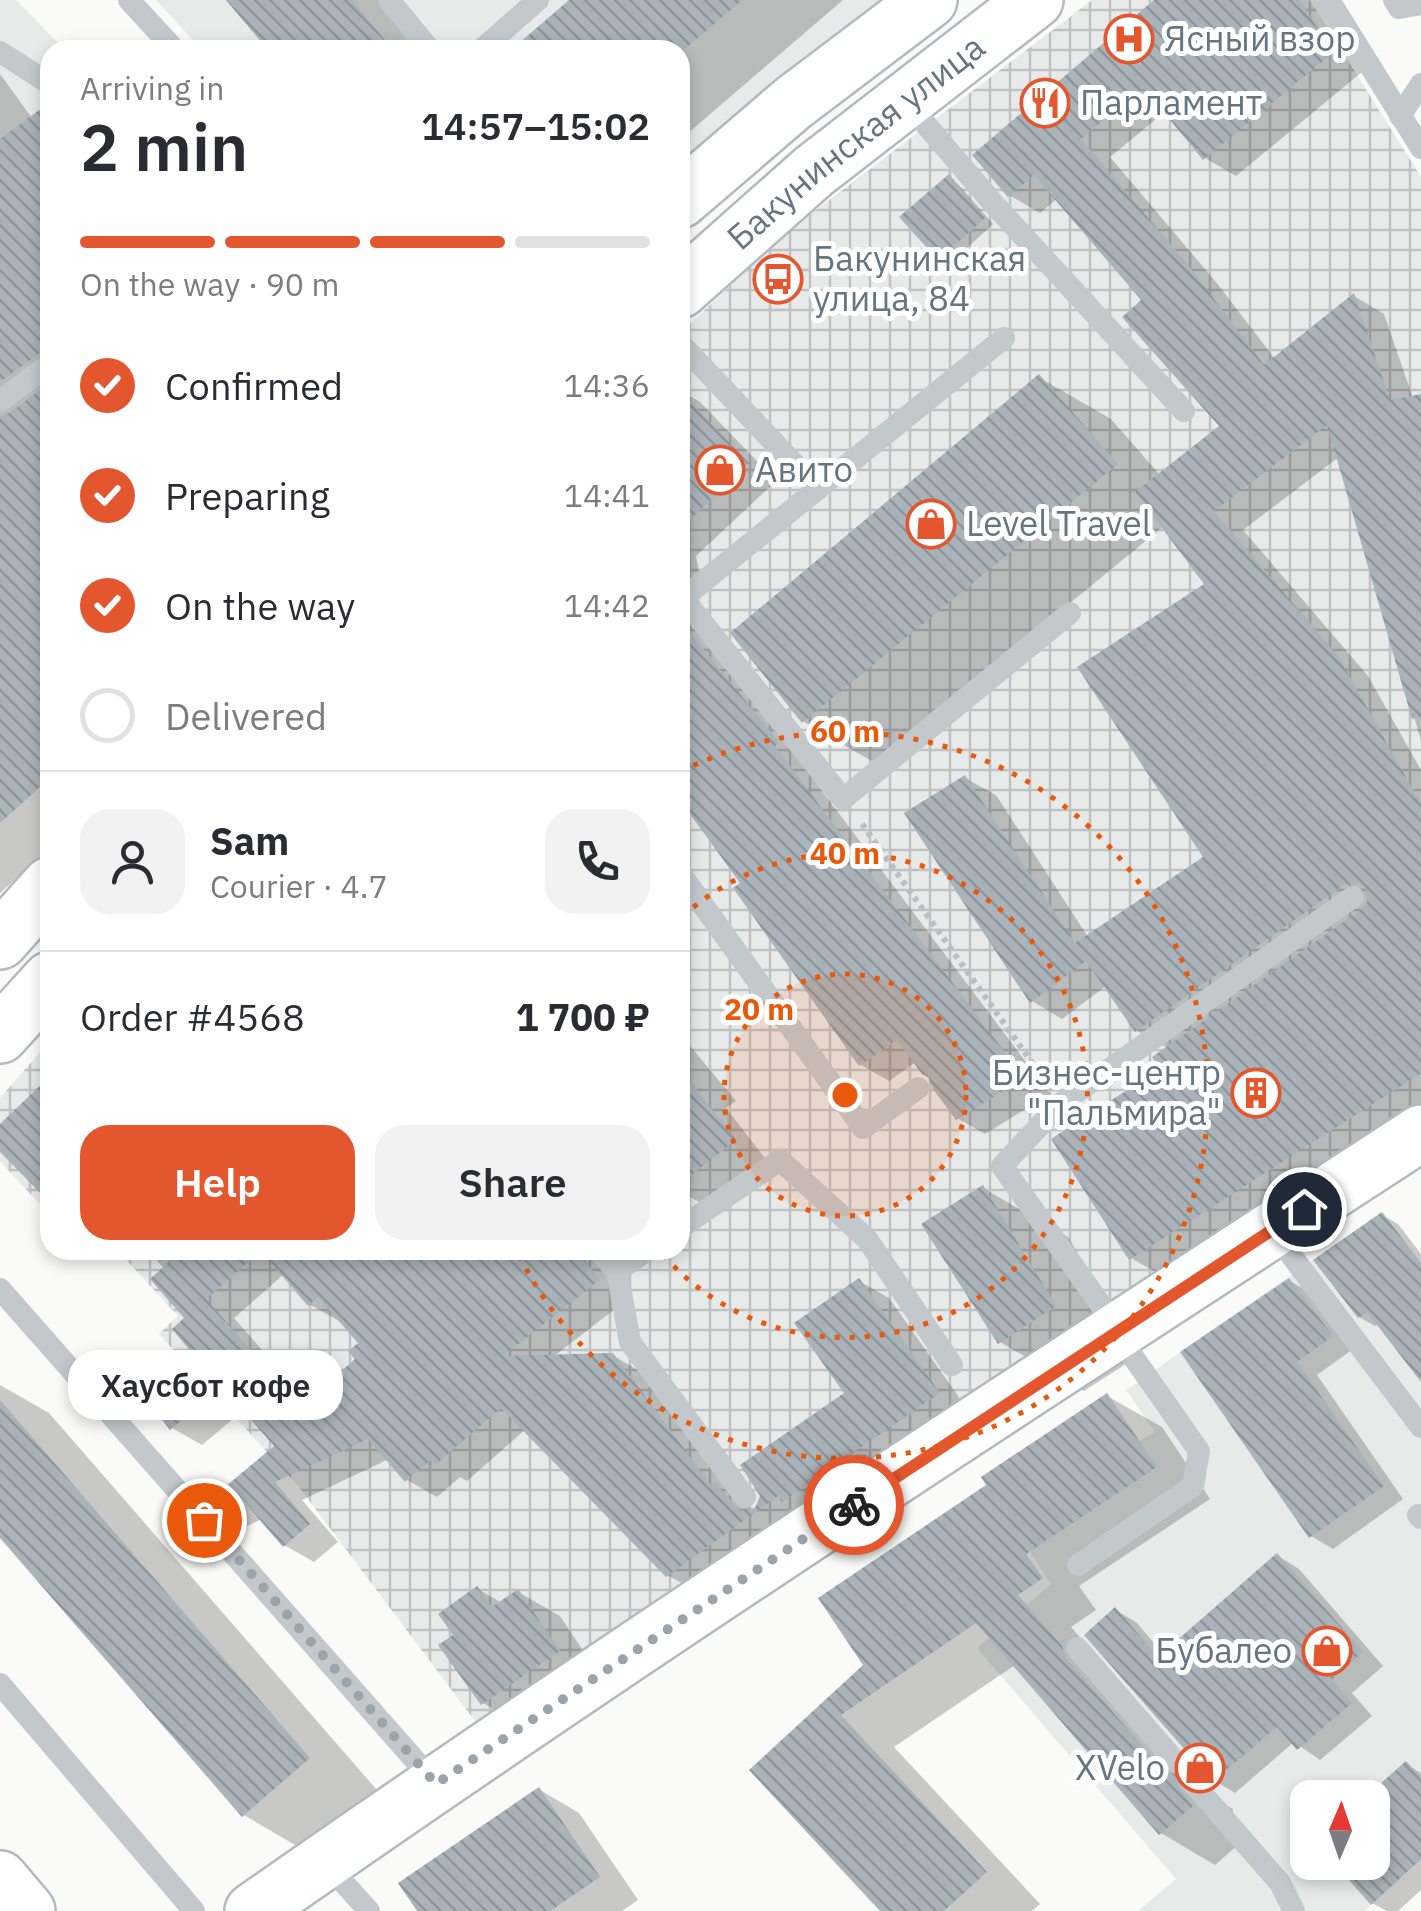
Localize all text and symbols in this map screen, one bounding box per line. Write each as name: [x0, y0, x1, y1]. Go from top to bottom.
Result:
hospital icon: Ясный взор: [1103, 13, 1155, 65]
place label: Ясный взор: [1164, 15, 1355, 61]
street label: Бакунинская улица: [717, 23, 994, 260]
text: Arriving in: [80, 67, 225, 109]
restaurant icon: Парламент: [1019, 77, 1071, 129]
place label: Парламент: [1080, 79, 1262, 125]
text: 14:57–15:02: [421, 101, 650, 150]
text: 2 min: [80, 104, 248, 189]
place label: Бакунинская улица, 84: [813, 235, 1026, 321]
bus stop icon: Бакунинская улица, 84: [752, 253, 804, 305]
text: On the way · 90 m: [80, 263, 340, 305]
icon: check: [80, 358, 135, 413]
text: Confirmed: [165, 361, 343, 410]
text: 14:36: [564, 364, 650, 406]
shop icon: Авито: [694, 444, 746, 496]
place label: Авито: [755, 446, 853, 492]
icon: check: [80, 468, 135, 523]
text: Preparing: [165, 471, 330, 520]
text: 14:41: [564, 474, 650, 516]
shop icon: Level Travel: [905, 498, 957, 550]
place label: Level Travel: [966, 500, 1151, 546]
icon: check: [80, 578, 135, 633]
text: On the way: [165, 581, 355, 630]
text: 14:42: [564, 584, 650, 626]
text: Delivered: [165, 691, 327, 740]
text: 60 m: [810, 711, 880, 750]
button: person: [80, 809, 185, 914]
button: phone: [545, 809, 650, 914]
text: Sam: [210, 816, 289, 865]
text: 40 m: [810, 833, 880, 872]
text: Courier · 4.7: [210, 865, 388, 907]
text: 20 m: [724, 989, 794, 1028]
text: Order #4568: [80, 992, 305, 1041]
text: 1 700 ₽: [516, 992, 650, 1041]
place label: Бизнес-центр "Пальмира": [992, 1049, 1221, 1135]
building icon: Бизнес-центр "Пальмира": [1230, 1067, 1282, 1119]
centre of rings: [827, 1077, 863, 1113]
button: Help: [80, 1125, 355, 1240]
button: Share: [375, 1125, 650, 1240]
pin: [1262, 1167, 1347, 1252]
icon: home: [1277, 1182, 1332, 1237]
callout: Хаусбот кофе: [66, 1350, 342, 1420]
text: Хаусбот кофе: [101, 1364, 310, 1406]
courier: [804, 1455, 904, 1555]
pin: [162, 1478, 247, 1563]
icon: bike: [827, 1478, 882, 1533]
icon: bag: [177, 1493, 232, 1548]
shop icon: Бубалео: [1301, 1625, 1353, 1677]
place label: Бубалео: [1155, 1627, 1292, 1673]
shop icon: XVelo: [1174, 1742, 1226, 1794]
place label: XVelo: [1075, 1744, 1165, 1790]
north arrow: [1290, 1780, 1390, 1880]
map controls: [1290, 1780, 1390, 1880]

